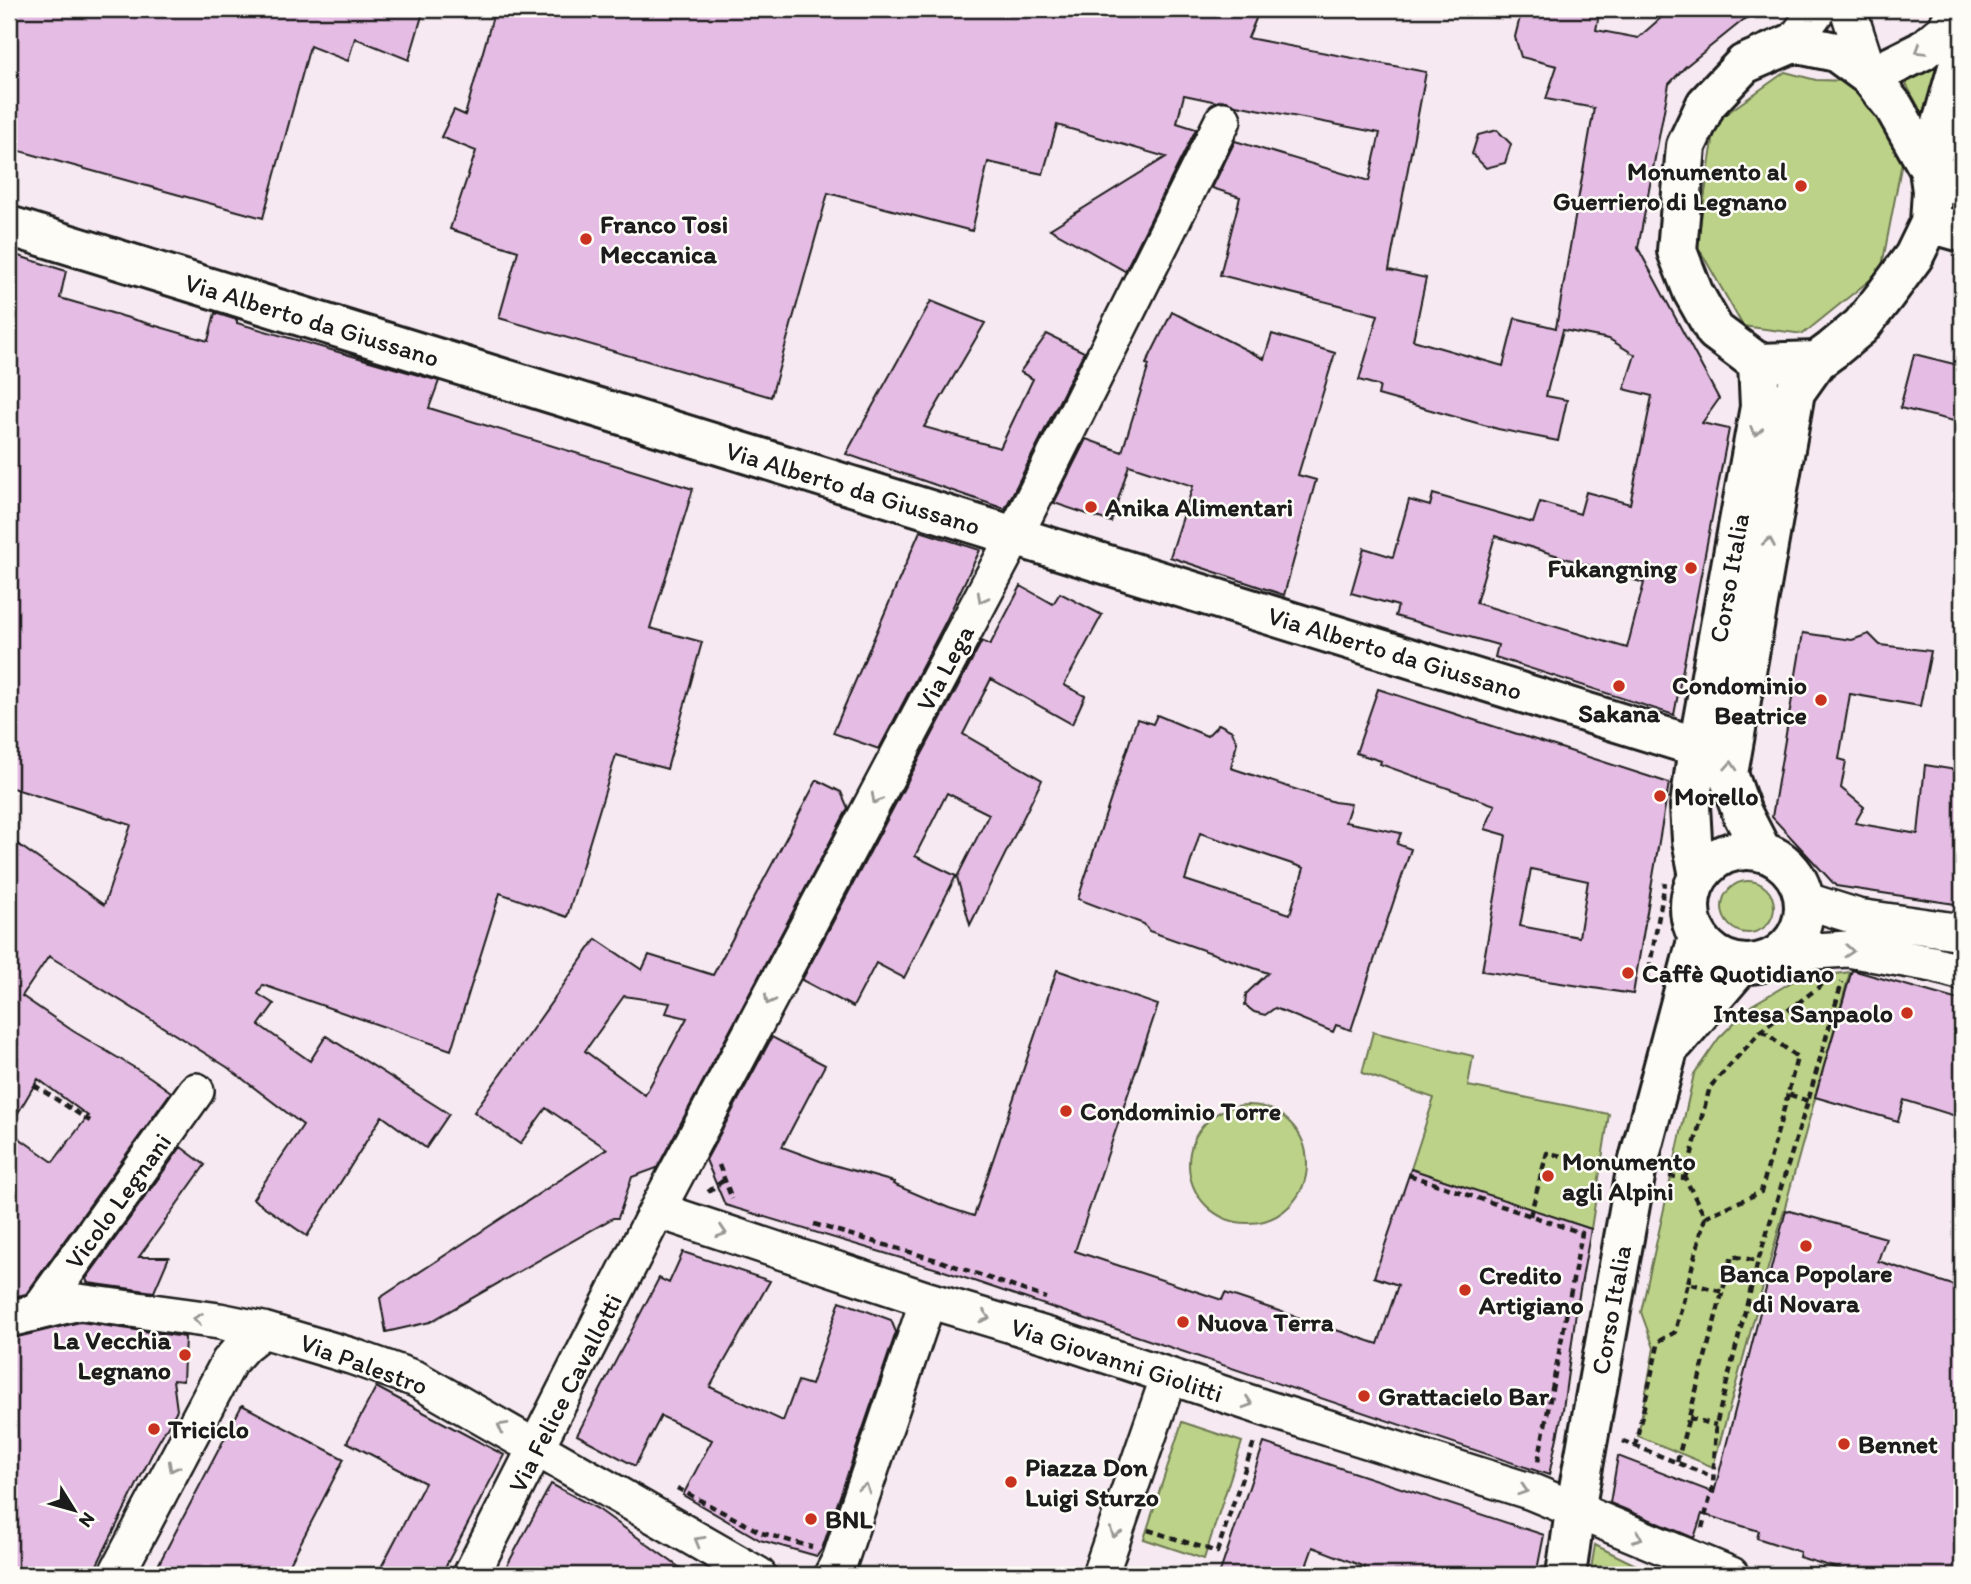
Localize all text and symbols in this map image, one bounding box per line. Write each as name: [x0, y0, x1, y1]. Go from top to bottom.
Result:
one-way arrow: [1915, 42, 1928, 55]
place label: Monumento al Guerriero di Legnano: [1553, 155, 1788, 217]
marker: Monumento al Guerriero di Legnano: [1793, 178, 1809, 194]
place label: Franco Tosi Meccanica: [600, 208, 728, 270]
marker: Franco Tosi Meccanica: [578, 231, 594, 247]
street label: Via Alberto da Giussano: [181, 266, 443, 374]
one-way arrow: [1749, 425, 1764, 437]
street label: Via Alberto da Giussano: [722, 434, 984, 542]
place label: Anika Alimentari: [1104, 491, 1293, 523]
marker: Anika Alimentari: [1083, 499, 1099, 515]
street label: Corso Italia: [1702, 511, 1756, 645]
one-way arrow: [1761, 536, 1776, 548]
place label: Fukangning: [1548, 552, 1678, 584]
marker: Fukangning: [1683, 560, 1699, 576]
one-way arrow: [977, 591, 990, 603]
street label: Via Alberto da Giussano: [1264, 599, 1526, 707]
street label: Via Lega: [909, 619, 981, 717]
place label: Condominio Beatrice: [1672, 669, 1807, 731]
marker: Sakana: [1611, 678, 1627, 694]
marker: Condominio Beatrice: [1813, 692, 1829, 708]
place label: Sakana: [1578, 697, 1660, 729]
one-way arrow: [1723, 760, 1738, 771]
place label: Morello: [1674, 780, 1758, 812]
marker: Morello: [1652, 788, 1668, 804]
one-way arrow: [870, 792, 884, 804]
one-way arrow: [1844, 943, 1855, 958]
place label: Caffè Quotidiano: [1642, 957, 1834, 989]
marker: Caffè Quotidiano: [1620, 965, 1636, 981]
one-way arrow: [764, 993, 777, 1005]
place label: Intesa Sanpaolo: [1713, 997, 1893, 1029]
marker: Intesa Sanpaolo: [1899, 1005, 1915, 1021]
place label: Condominio Torre: [1080, 1095, 1281, 1127]
marker: Condominio Torre: [1058, 1103, 1074, 1119]
street label: Vicolo Legnani: [58, 1127, 178, 1275]
place label: Monumento agli Alpini: [1562, 1145, 1696, 1207]
marker: Monumento agli Alpini: [1540, 1168, 1556, 1184]
one-way arrow: [715, 1224, 728, 1238]
marker: Banca Popolare di Novara: [1798, 1238, 1814, 1254]
street label: Corso Italia: [1584, 1243, 1638, 1377]
place label: Banca Popolare di Novara: [1719, 1257, 1893, 1319]
place label: Credito Artigiano: [1478, 1259, 1584, 1321]
marker: Credito Artigiano: [1457, 1282, 1473, 1298]
street label: Via Felice Cavallotti: [501, 1288, 629, 1498]
place label: Nuova Terra: [1197, 1306, 1334, 1338]
one-way arrow: [979, 1308, 991, 1323]
one-way arrow: [192, 1311, 204, 1326]
street label: Via Giovanni Giolitti: [1007, 1311, 1227, 1409]
marker: Nuova Terra: [1175, 1314, 1191, 1330]
place label: La Vecchia Legnano: [53, 1324, 171, 1386]
street label: Via Palestro: [296, 1326, 432, 1402]
marker: La Vecchia Legnano: [177, 1347, 193, 1363]
place label: Grattacielo Bar: [1378, 1380, 1550, 1412]
marker: Grattacielo Bar: [1356, 1388, 1372, 1404]
one-way arrow: [1241, 1394, 1253, 1409]
place label: Triciclo: [167, 1413, 249, 1445]
marker: Triciclo: [146, 1421, 162, 1437]
one-way arrow: [497, 1422, 510, 1435]
place label: Bennet: [1858, 1428, 1938, 1460]
marker: Bennet: [1836, 1436, 1852, 1452]
place label: Piazza Don Luigi Sturzo: [1025, 1451, 1159, 1513]
one-way arrow: [168, 1460, 181, 1472]
marker: Piazza Don Luigi Sturzo: [1003, 1474, 1019, 1490]
north arrow: [38, 1476, 108, 1546]
one-way arrow: [1516, 1481, 1528, 1496]
one-way arrow: [856, 1483, 871, 1495]
place label: BNL: [825, 1503, 873, 1535]
text: N: [74, 1508, 100, 1532]
marker: BNL: [803, 1511, 819, 1527]
one-way arrow: [1109, 1527, 1123, 1539]
one-way arrow: [1631, 1529, 1643, 1543]
one-way arrow: [694, 1536, 707, 1549]

